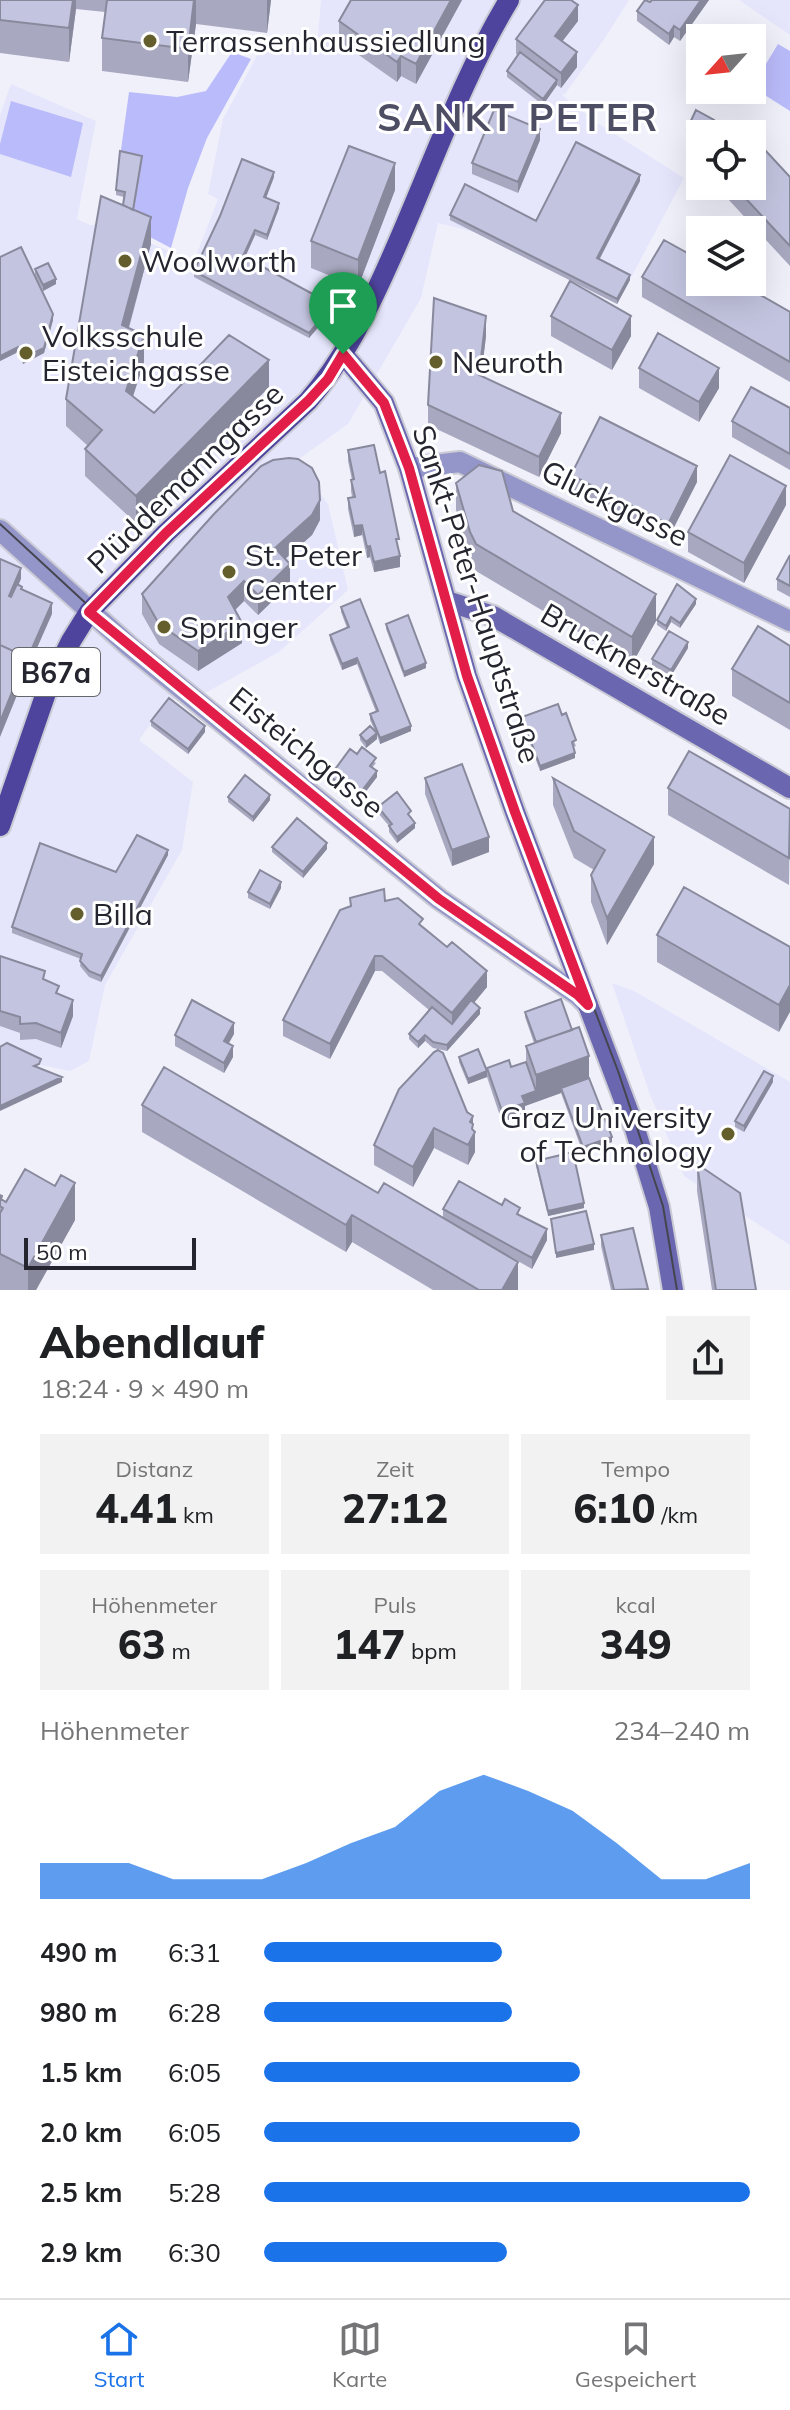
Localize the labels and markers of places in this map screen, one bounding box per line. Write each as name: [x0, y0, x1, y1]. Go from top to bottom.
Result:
place label: Terrassenhaussiedlung: [166, 22, 486, 60]
marker: Terrassenhaussiedlung: [141, 32, 159, 50]
place label: Woolworth: [141, 242, 297, 280]
marker: Woolworth: [116, 252, 134, 270]
pin: [309, 272, 377, 354]
place label: Volksschule Eisteichgasse: [42, 317, 230, 389]
place label: Neuroth: [452, 343, 564, 381]
marker: Volksschule Eisteichgasse: [17, 344, 35, 362]
marker: Neuroth: [427, 353, 445, 371]
place label: St. Peter Center: [245, 536, 362, 608]
marker: St. Peter Center: [220, 563, 238, 581]
place label: Springer: [180, 608, 298, 646]
marker: Springer: [155, 618, 173, 636]
place label: Billa: [93, 895, 153, 933]
marker: Billa: [68, 905, 86, 923]
place label: Graz University of Technology: [500, 1098, 712, 1170]
marker: Graz University of Technology: [719, 1125, 737, 1143]

